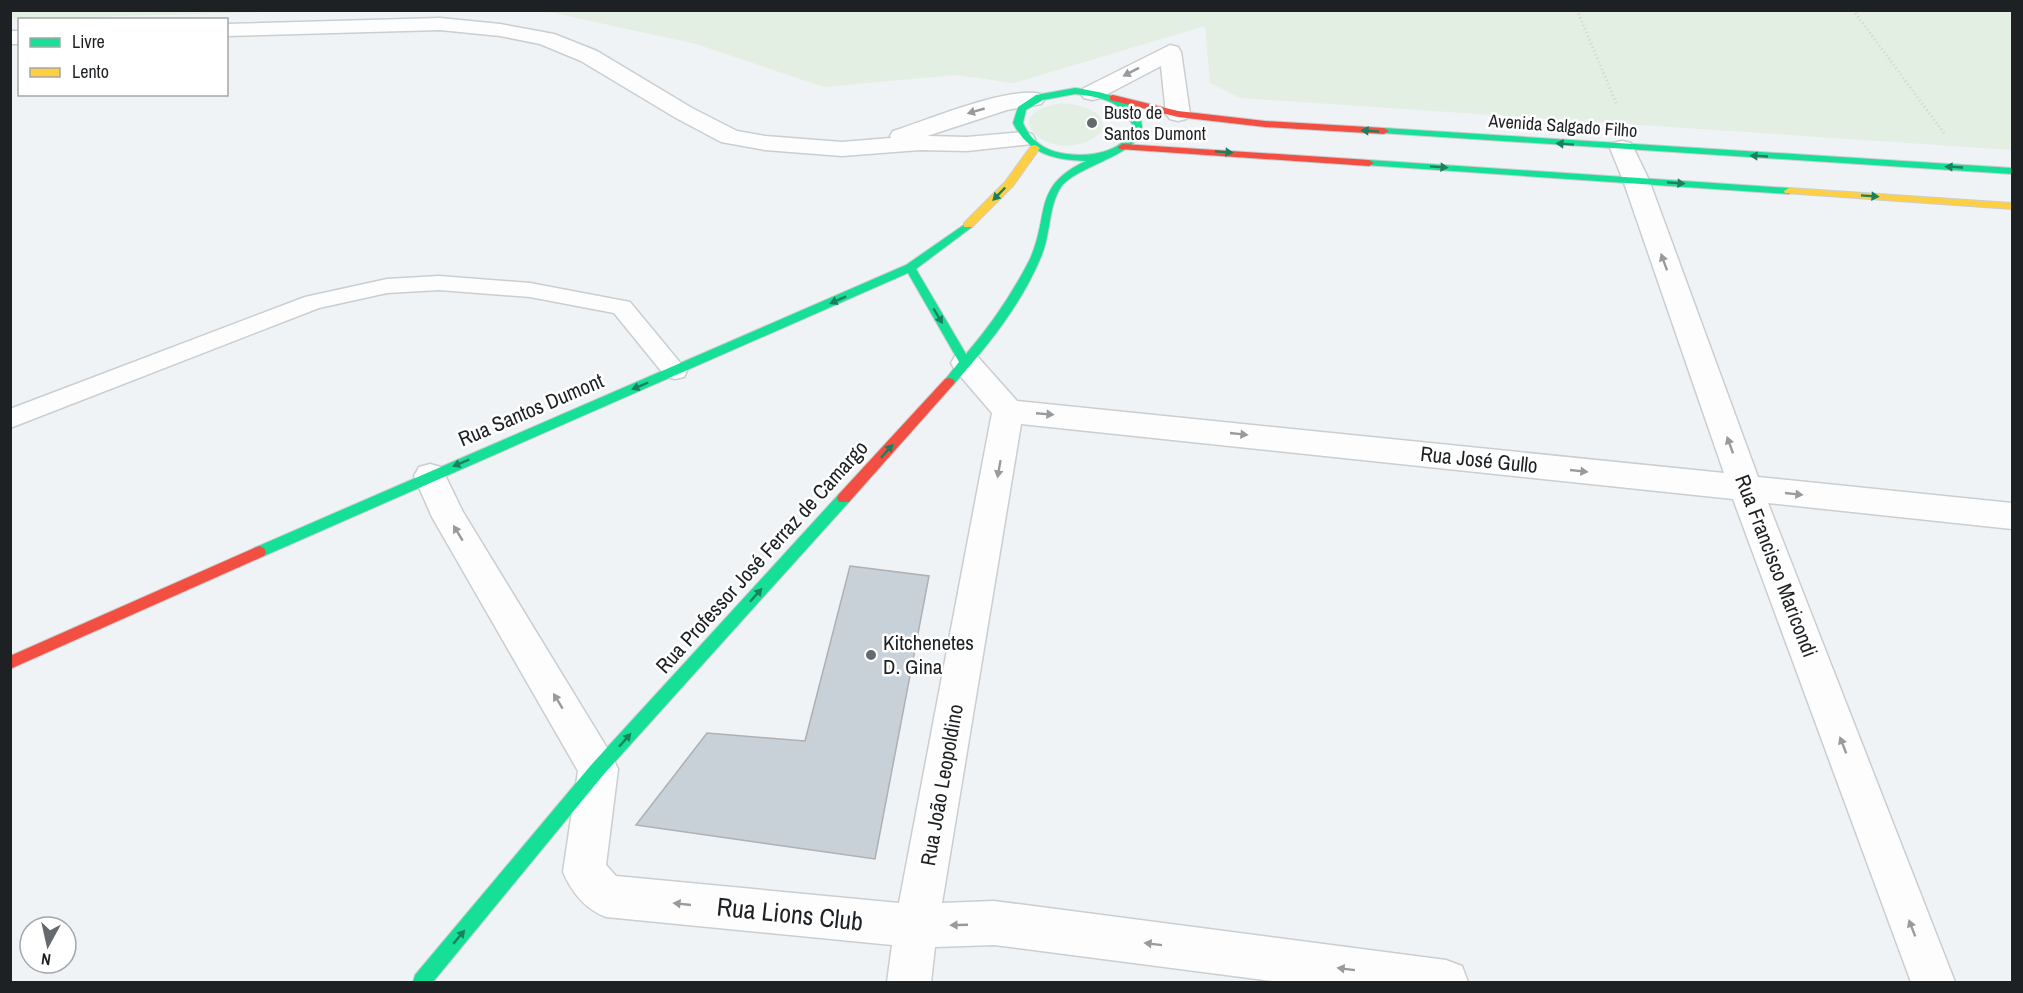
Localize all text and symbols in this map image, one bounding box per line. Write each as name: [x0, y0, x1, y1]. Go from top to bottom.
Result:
legend: [18, 18, 228, 96]
text: Livre: [72, 29, 105, 54]
text: Lento: [72, 59, 109, 84]
one-way arrow: [1122, 67, 1139, 77]
place label: Busto de Santos Dumont: [1104, 100, 1206, 146]
one-way arrow: [967, 107, 985, 116]
street label: Avenida Salgado Filho: [1487, 108, 1638, 143]
marker: Busto de Santos Dumont: [1085, 116, 1099, 130]
one-way arrow: [1361, 126, 1380, 135]
one-way arrow: [1555, 139, 1574, 149]
one-way arrow: [1214, 148, 1233, 157]
one-way arrow: [1750, 151, 1769, 161]
one-way arrow: [1430, 162, 1449, 171]
one-way arrow: [1945, 163, 1964, 172]
one-way arrow: [1666, 178, 1685, 187]
one-way arrow: [993, 187, 1007, 201]
one-way arrow: [1861, 191, 1880, 201]
one-way arrow: [1659, 252, 1669, 270]
one-way arrow: [829, 295, 847, 305]
one-way arrow: [932, 308, 943, 324]
street label: Rua Santos Dumont: [454, 366, 608, 453]
one-way arrow: [631, 382, 649, 391]
one-way arrow: [1035, 409, 1054, 419]
one-way arrow: [1229, 429, 1248, 439]
street label: Rua Professor José Ferraz de Camargo: [649, 434, 874, 680]
one-way arrow: [1725, 436, 1735, 454]
street label: Rua José Gullo: [1419, 439, 1539, 480]
one-way arrow: [880, 444, 893, 459]
one-way arrow: [452, 458, 469, 467]
one-way arrow: [995, 459, 1004, 478]
one-way arrow: [1569, 466, 1588, 476]
street label: Rua Francisco Maricondi: [1728, 470, 1825, 661]
one-way arrow: [1784, 489, 1803, 499]
one-way arrow: [453, 524, 463, 541]
one-way arrow: [749, 588, 762, 603]
place label: Kitchenetes D. Gina: [883, 628, 974, 681]
marker: Kitchenetes D. Gina: [864, 648, 878, 662]
one-way arrow: [552, 693, 563, 709]
street label: Rua João Leopoldino: [913, 702, 970, 868]
one-way arrow: [618, 732, 632, 747]
one-way arrow: [1838, 736, 1848, 754]
street label: Rua Lions Club: [715, 888, 865, 939]
one-way arrow: [672, 899, 691, 909]
north arrow: [18, 915, 78, 975]
one-way arrow: [1907, 919, 1917, 937]
one-way arrow: [950, 920, 969, 929]
one-way arrow: [453, 929, 466, 945]
one-way arrow: [1143, 939, 1162, 949]
text: N: [40, 948, 52, 971]
one-way arrow: [1337, 965, 1356, 974]

